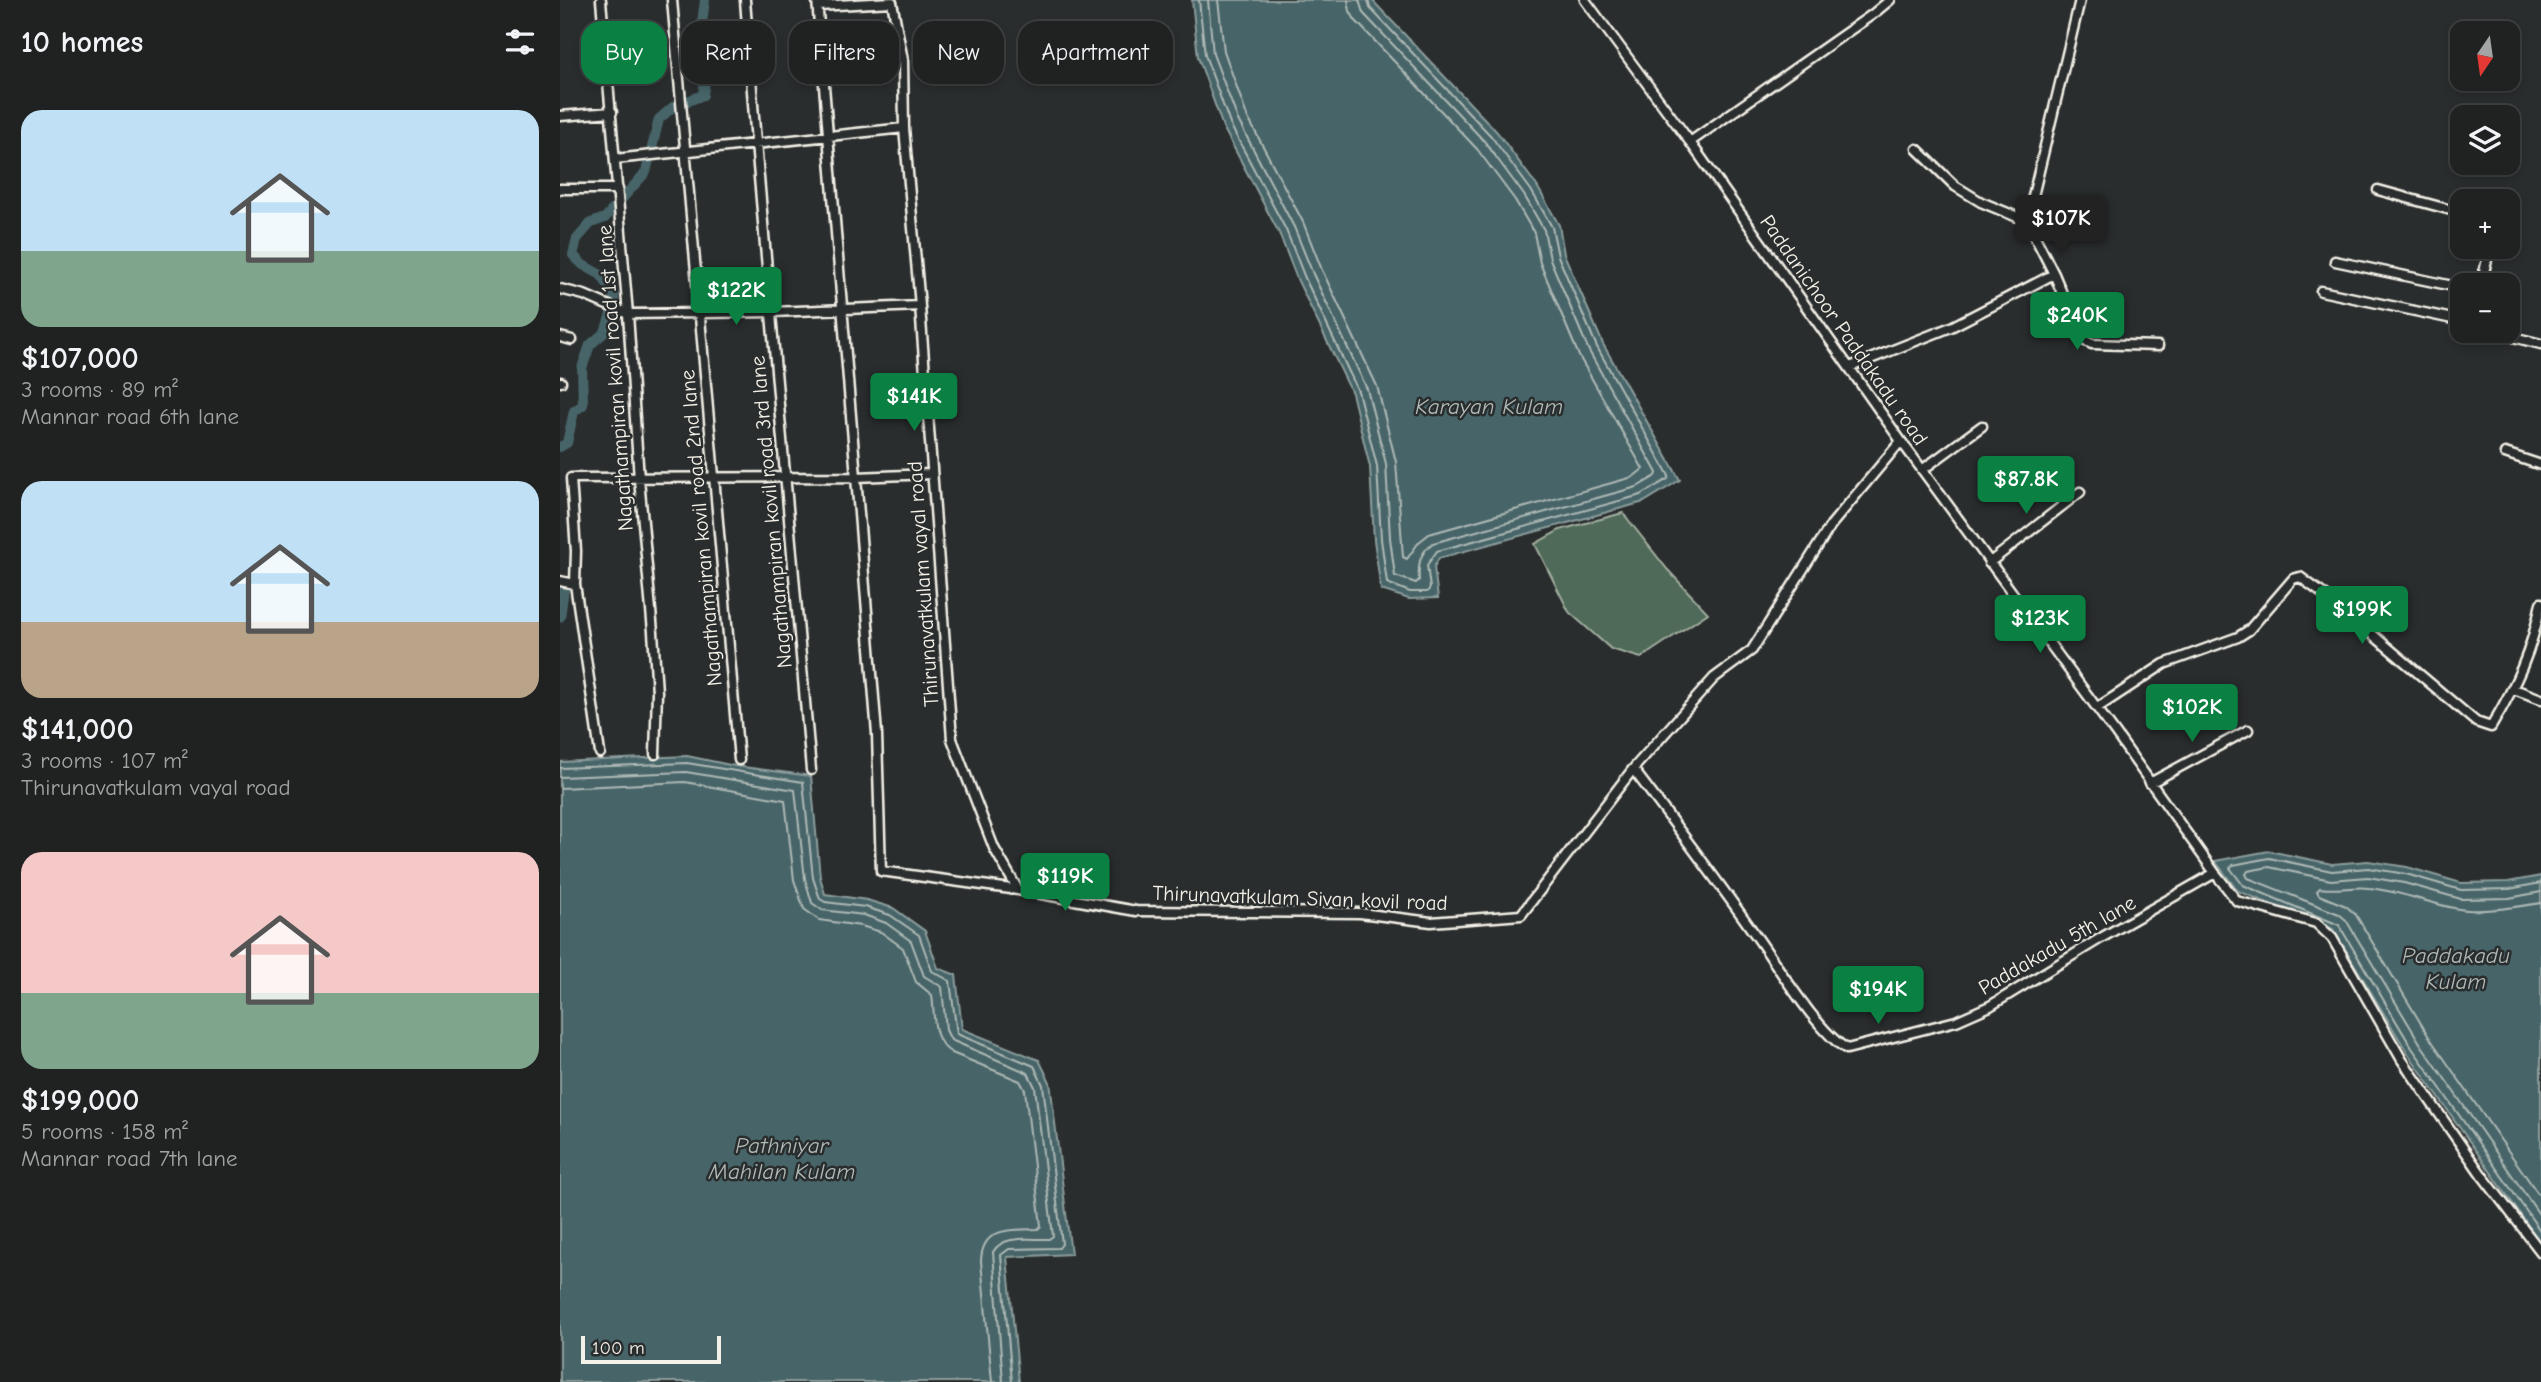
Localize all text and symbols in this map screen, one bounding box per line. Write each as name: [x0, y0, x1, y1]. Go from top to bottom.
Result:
chip: Buy: [581, 21, 667, 84]
chip: Rent: [681, 21, 775, 84]
chip: Filters: [789, 21, 899, 84]
chip: New: [913, 21, 1004, 84]
chip: Apartment: [1018, 21, 1173, 84]
north arrow: [2450, 21, 2520, 91]
map controls: [2450, 21, 2520, 343]
icon: filters: [501, 23, 539, 61]
text: 10 homes: [21, 25, 143, 60]
button: layers: [2450, 105, 2520, 175]
icon: home: [217, 155, 343, 281]
button: +: [2450, 189, 2520, 259]
pin: $107K: [2012, 196, 2110, 255]
text: $107K: [2031, 204, 2091, 231]
street label: Paddanichoor Paddakadu road: [1755, 210, 1933, 450]
street label: Nagathampiran kovil road 1st lane: [592, 224, 638, 532]
pin: $122K: [687, 268, 785, 327]
button: −: [2450, 273, 2520, 343]
text: $122K: [707, 276, 765, 303]
pin: $240K: [2028, 292, 2126, 352]
text: $240K: [2046, 301, 2108, 328]
text: $107,000: [21, 341, 139, 376]
street label: Nagathampiran kovil road 3rd lane: [745, 355, 797, 669]
street label: Nagathampiran kovil road 2nd lane: [675, 369, 727, 687]
pin: $141K: [865, 374, 963, 433]
text: 3 rooms · 89 m²: [21, 376, 178, 403]
text: $141K: [886, 382, 942, 409]
water label: Karayan Kulam: [1415, 393, 1563, 420]
text: Mannar road 6th lane: [21, 403, 239, 430]
pin: $87.8K: [1969, 456, 2083, 516]
street label: Thirunavatkulam vayal road: [902, 460, 944, 708]
text: $87.8K: [1994, 465, 2058, 492]
icon: home: [217, 526, 343, 652]
pin: $199K: [2313, 586, 2411, 646]
text: $199K: [2332, 595, 2392, 622]
pin: $123K: [1991, 596, 2089, 655]
text: $123K: [2011, 604, 2069, 631]
pin: $102K: [2143, 684, 2241, 744]
text: $102K: [2162, 693, 2222, 720]
text: $141,000: [21, 712, 134, 747]
text: 3 rooms · 107 m²: [21, 747, 188, 774]
text: Thirunavatkulam vayal road: [21, 774, 291, 801]
pin: $119K: [1016, 853, 1114, 913]
text: $119K: [1037, 862, 1093, 889]
street label: Thirunavatkulam Sivan kovil road: [1152, 881, 1448, 915]
street label: Paddakadu 5th lane: [1974, 890, 2140, 1000]
icon: home: [217, 897, 343, 1023]
water label: Paddakadu Kulam: [2402, 942, 2510, 995]
pin: $194K: [1829, 967, 1927, 1026]
text: $194K: [1849, 975, 1907, 1002]
text: $199,000: [21, 1083, 139, 1118]
text: 5 rooms · 158 m²: [21, 1118, 188, 1145]
water label: Pathniyar Mahilan Kulam: [708, 1132, 855, 1185]
text: Mannar road 7th lane: [21, 1145, 238, 1172]
scale bar: [581, 1333, 721, 1365]
text: 100 m: [592, 1337, 645, 1359]

